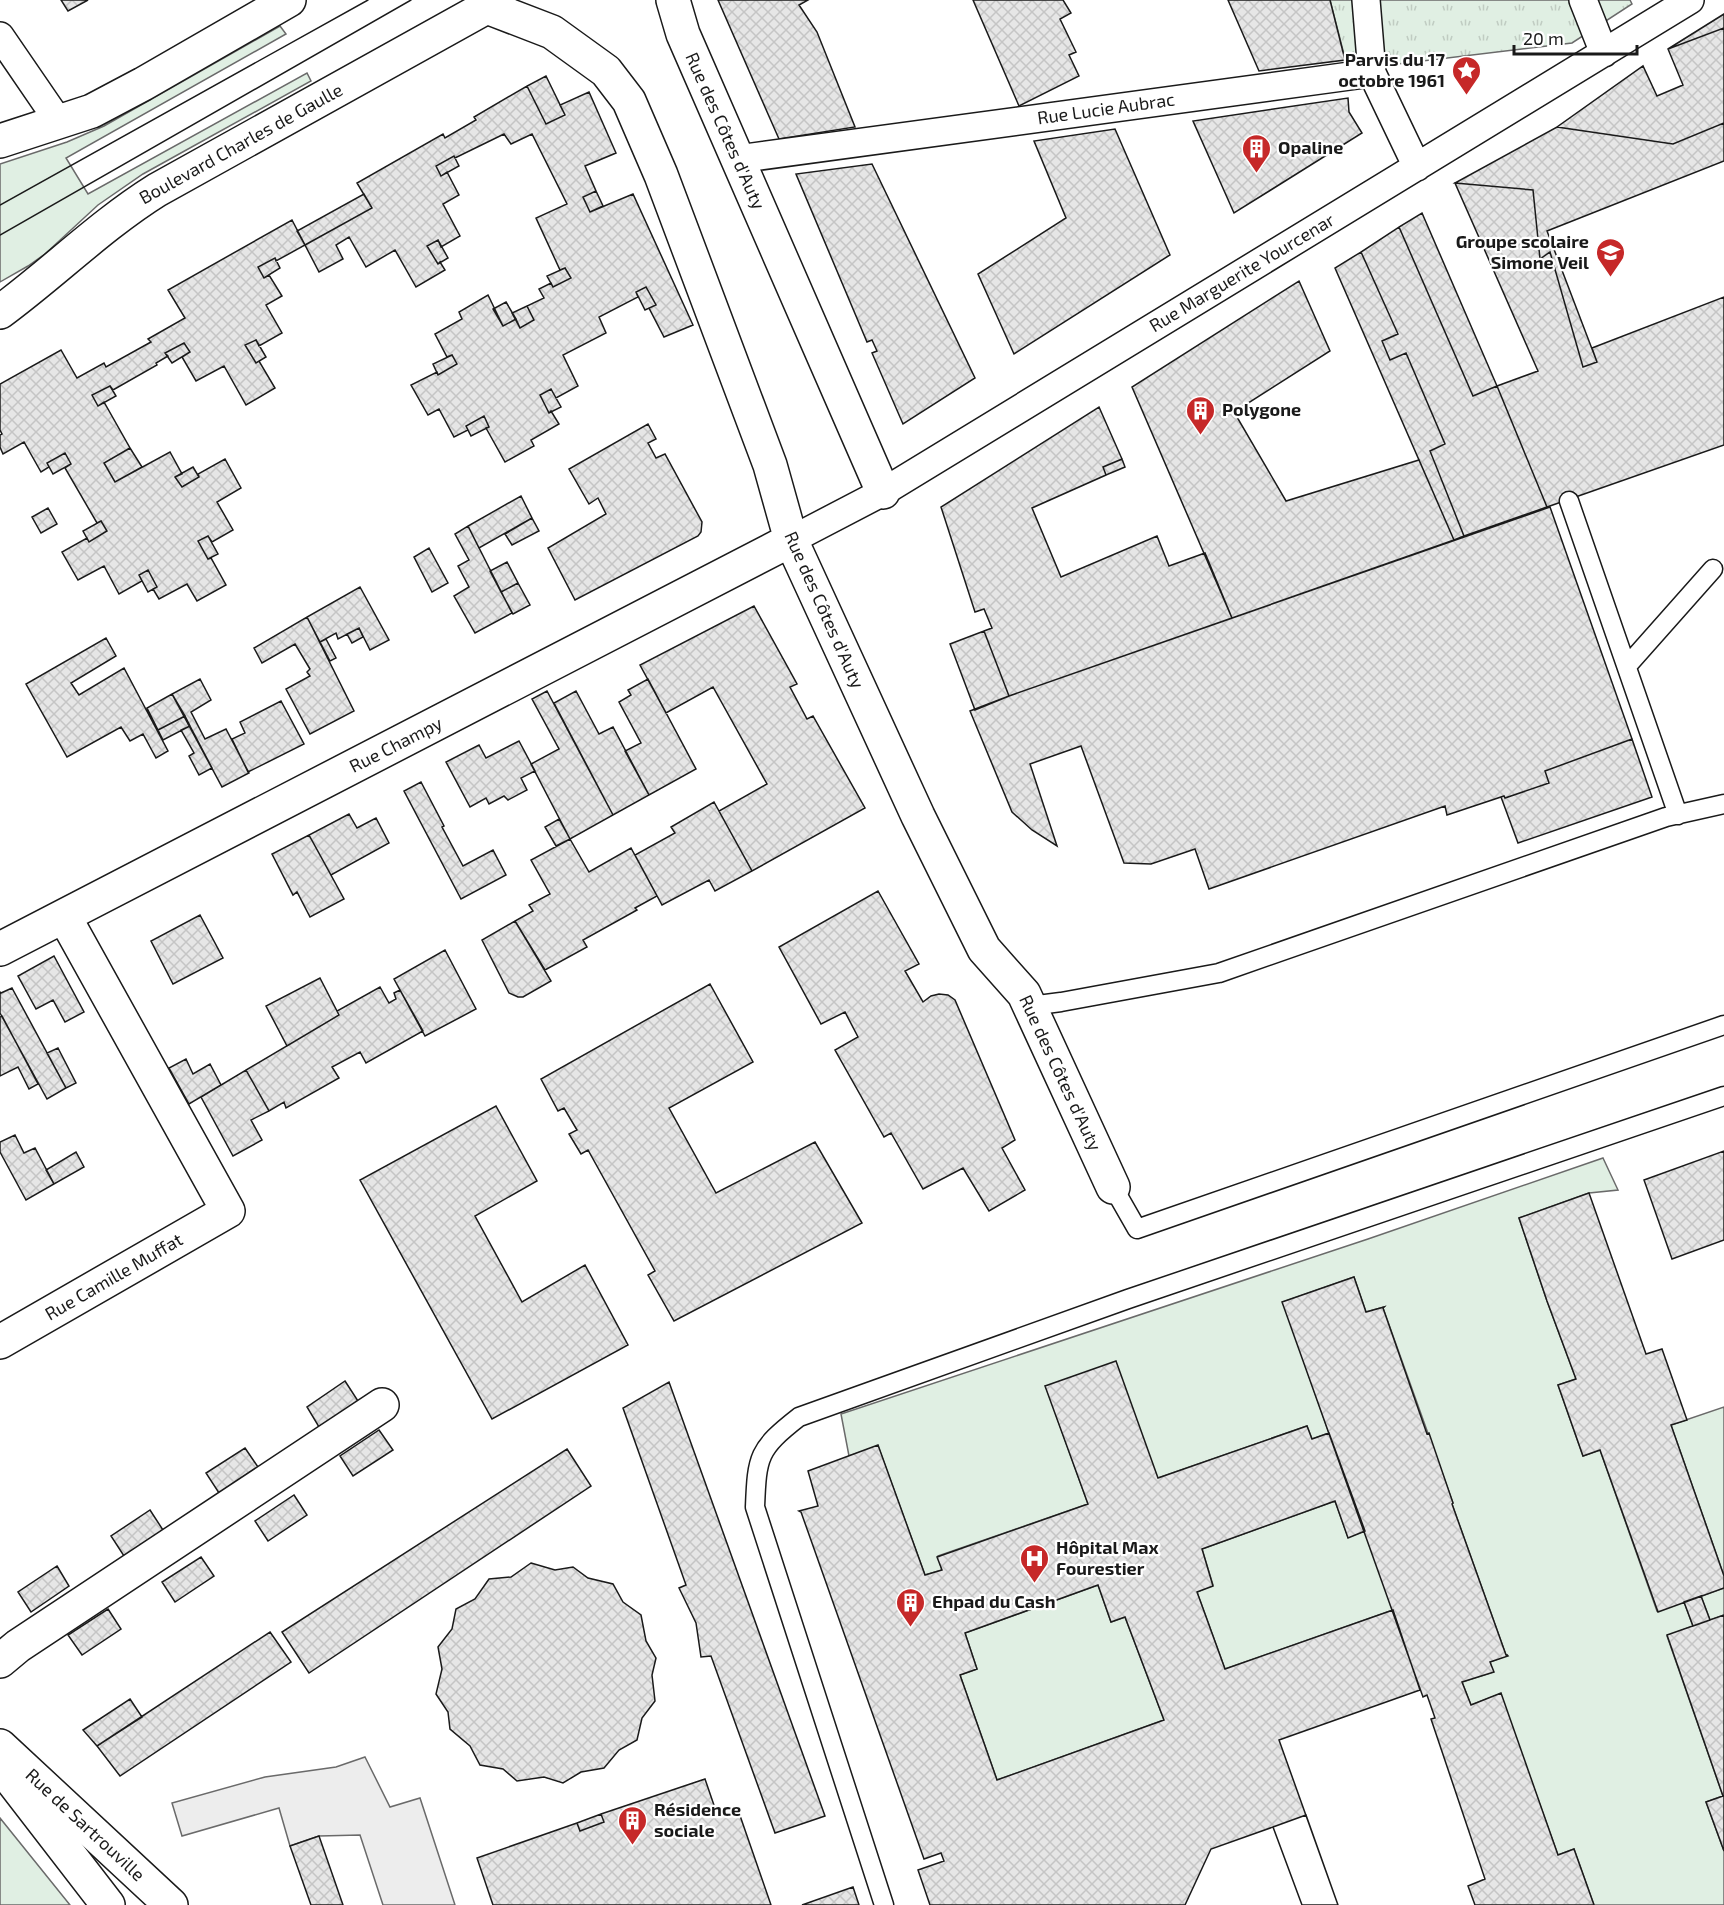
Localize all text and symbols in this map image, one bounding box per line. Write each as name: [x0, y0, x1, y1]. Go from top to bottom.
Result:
scale bar: [1514, 18, 1637, 56]
text: 20 m: [1523, 27, 1564, 49]
place label: Parvis du 17 octobre 1961: [1338, 48, 1445, 91]
street label: Rue des Côtes d'Auty: [681, 49, 771, 213]
place icon: Parvis du 17 octobre 1961: [1450, 54, 1482, 96]
street label: Boulevard Charles de Gaulle: [135, 78, 346, 208]
street label: Rue Lucie Aubrac: [1036, 87, 1176, 129]
building icon: Opaline: [1241, 132, 1273, 174]
place label: Opaline: [1278, 136, 1343, 158]
street label: Rue Marguerite Yourcenar: [1145, 208, 1338, 336]
place label: Groupe scolaire Simone Veil: [1456, 230, 1589, 273]
school or university icon: Groupe scolaire Simone Veil: [1594, 236, 1626, 278]
building icon: Polygone: [1185, 394, 1217, 436]
place label: Polygone: [1222, 398, 1301, 420]
street label: Rue des Côtes d'Auty: [780, 528, 870, 692]
street label: Rue Champy: [345, 711, 446, 777]
street label: Rue des Côtes d'Auty: [1015, 991, 1107, 1155]
street label: Rue Camille Muffat: [41, 1228, 186, 1325]
place label: Hôpital Max Fourestier: [1056, 1536, 1160, 1579]
hospital icon: Hôpital Max Fourestier: [1019, 1542, 1051, 1584]
building icon: Ehpad du Cash: [895, 1586, 927, 1628]
place label: Ehpad du Cash: [932, 1590, 1055, 1612]
street label: Rue de Sartrouville: [22, 1763, 150, 1885]
place label: Résidence sociale: [654, 1798, 741, 1841]
building icon: Résidence sociale: [617, 1804, 649, 1846]

